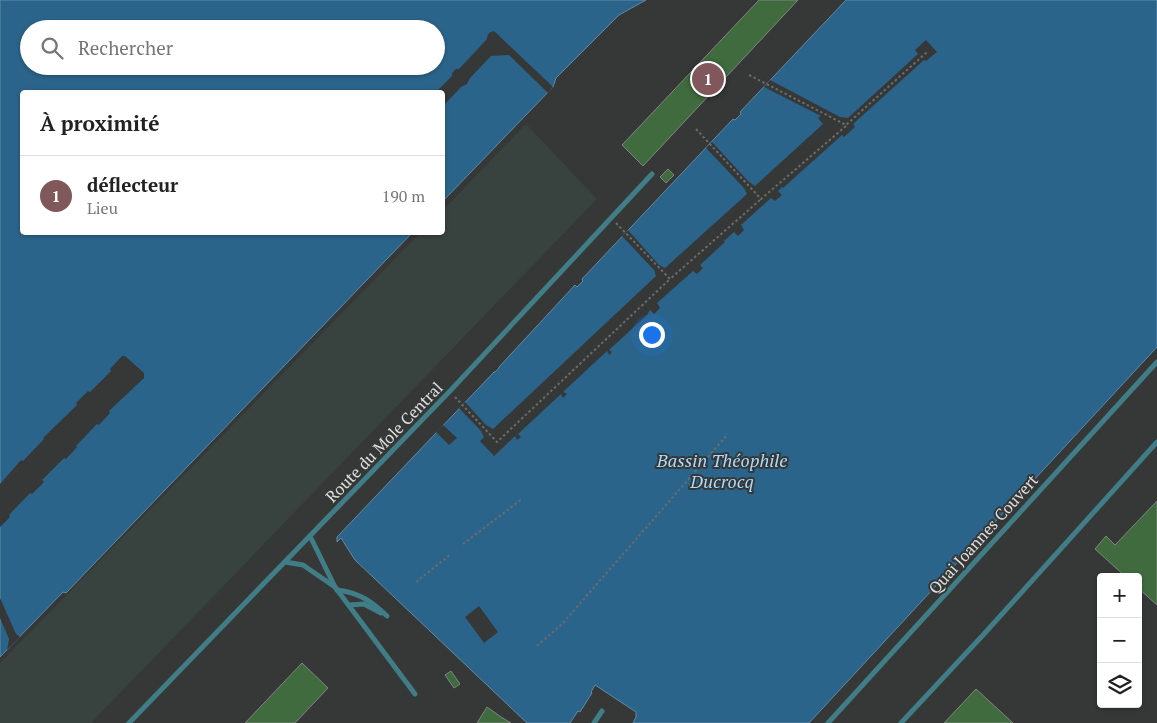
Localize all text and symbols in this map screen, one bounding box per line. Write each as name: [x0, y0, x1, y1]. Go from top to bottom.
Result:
search box: [20, 20, 445, 75]
icon: search: [38, 34, 66, 62]
text: Rechercher: [78, 35, 173, 60]
pin: 1: [692, 60, 724, 98]
text: À proximité: [40, 109, 160, 137]
text: déflecteur: [87, 172, 178, 197]
text: 1: [51, 185, 61, 207]
text: 190 m: [382, 185, 425, 207]
text: Lieu: [87, 197, 118, 219]
your location: [639, 322, 665, 348]
street label: Route du Mole Central: [321, 377, 447, 507]
water label: Bassin Théophile Ducrocq: [656, 448, 787, 493]
street label: Quai Joannes Couvert: [923, 469, 1043, 599]
map controls: [1097, 573, 1142, 708]
button: +: [1097, 573, 1142, 618]
button: −: [1097, 618, 1142, 663]
button: layers: [1097, 663, 1142, 708]

